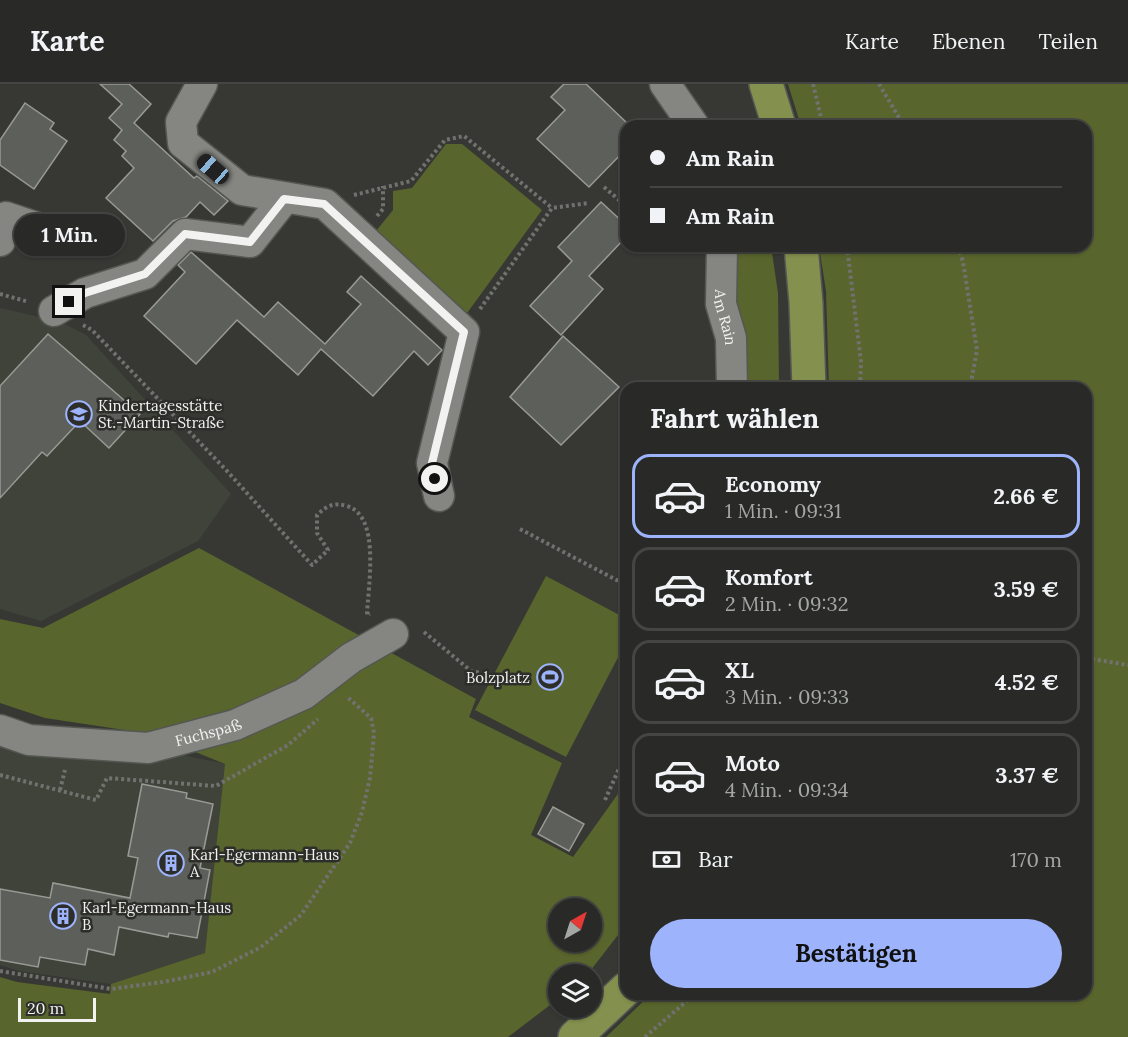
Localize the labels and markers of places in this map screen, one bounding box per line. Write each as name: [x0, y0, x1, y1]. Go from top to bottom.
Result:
place label: Kindertagesstätte St.-Martin-Straße: [98, 396, 224, 432]
school or university icon: Kindertagesstätte St.-Martin-Straße: [64, 399, 94, 429]
sports icon: Bolzplatz: [535, 662, 565, 692]
place label: Bolzplatz: [466, 668, 530, 687]
place label: Karl-Egermann-Haus A: [189, 845, 339, 881]
building icon: Karl-Egermann-Haus A: [156, 848, 186, 878]
place label: Karl-Egermann-Haus B: [82, 898, 231, 934]
building icon: Karl-Egermann-Haus B: [48, 901, 78, 931]

